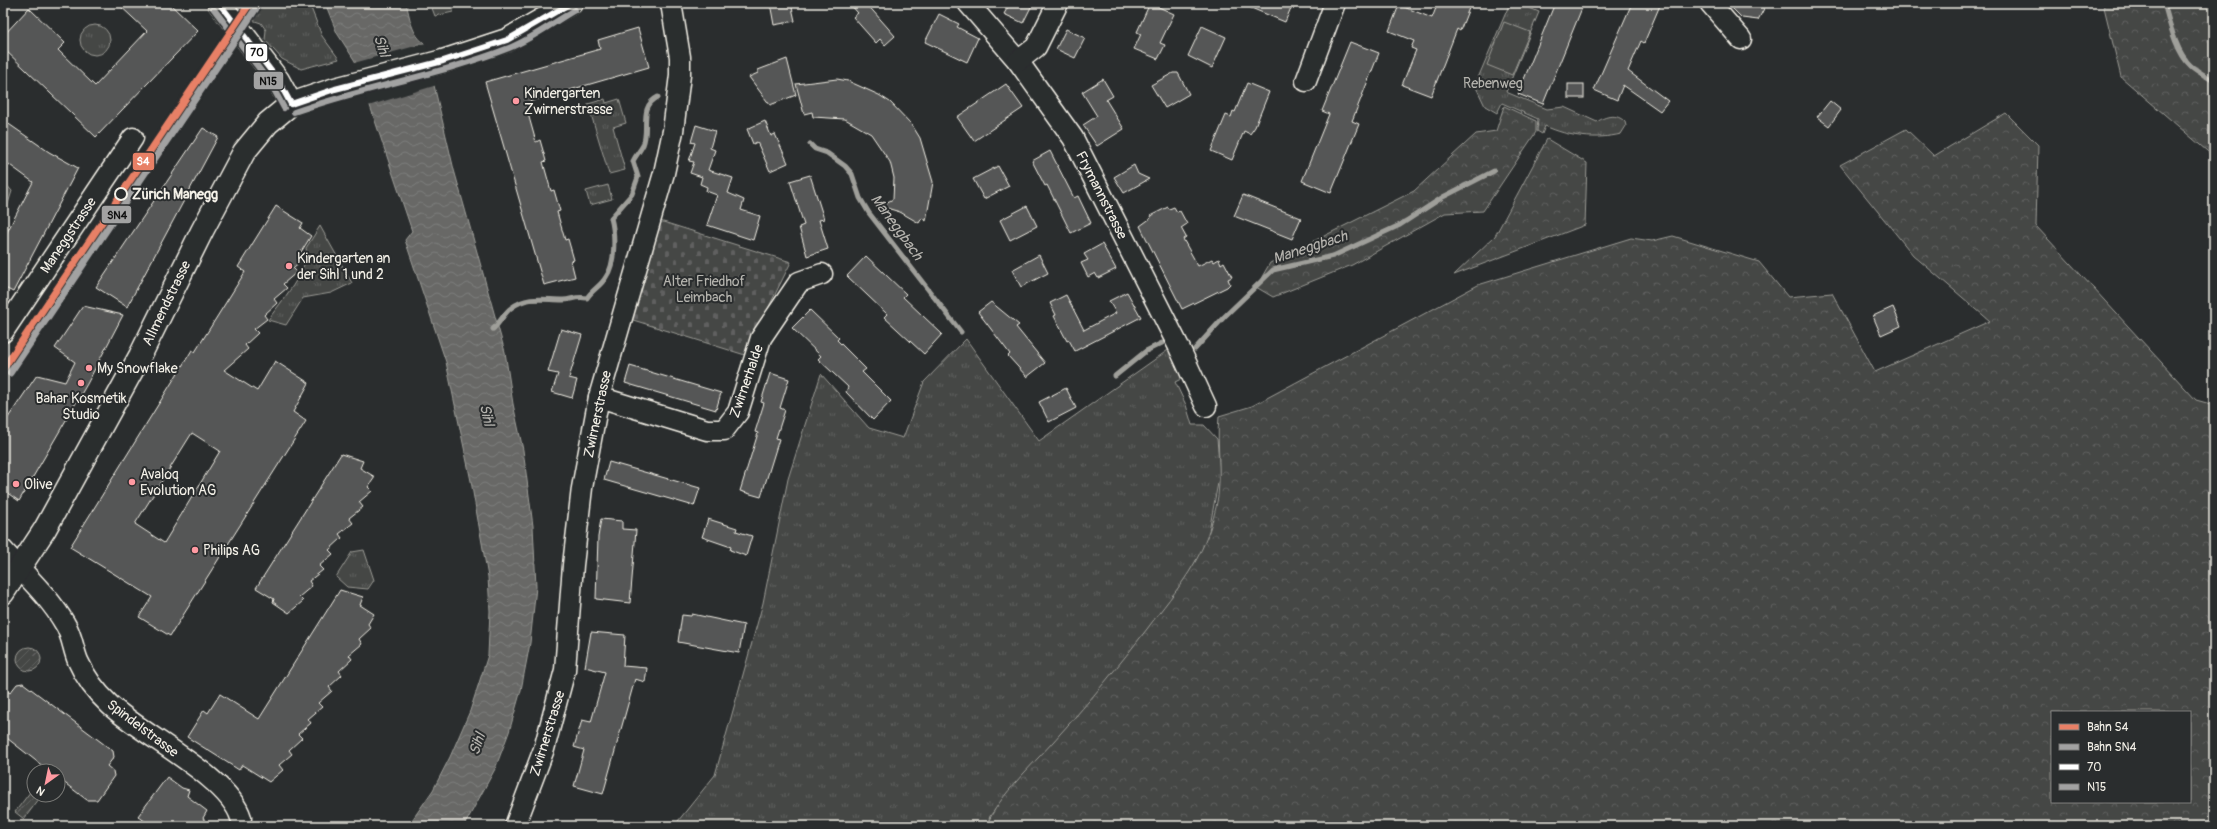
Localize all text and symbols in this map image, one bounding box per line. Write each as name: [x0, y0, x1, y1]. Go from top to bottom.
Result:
water label: Sihl: [369, 33, 394, 61]
line badge: 70: [245, 43, 268, 62]
text: 70: [250, 46, 264, 59]
line badge: N15: [253, 71, 284, 90]
text: N15: [259, 75, 277, 88]
park label: Rebenweg: [1463, 75, 1523, 92]
place label: Kindergarten Zwirnerstrasse: [524, 85, 613, 118]
marker: Kindergarten Zwirnerstrasse: [511, 96, 521, 106]
street label: Frymannstrasse: [1072, 148, 1131, 242]
line badge: S4: [132, 152, 155, 171]
text: S4: [137, 155, 150, 168]
place label: Zürich Manegg: [132, 186, 218, 203]
marker: Zürich Manegg: [114, 187, 128, 201]
water label: Maneggbach: [866, 190, 928, 265]
street label: Maneggstrasse: [37, 194, 100, 276]
line badge: SN4: [101, 205, 132, 224]
text: SN4: [107, 209, 128, 222]
water label: Maneggbach: [1270, 226, 1351, 268]
place label: Kindergarten an der Sihl 1 und 2: [297, 250, 390, 283]
street label: Allmendstrasse: [139, 258, 194, 348]
marker: Kindergarten an der Sihl 1 und 2: [284, 261, 294, 271]
park label: Alter Friedhof Leimbach: [663, 273, 746, 306]
street label: Zwirnerhalde: [726, 342, 767, 420]
place label: My Snowflake: [97, 360, 178, 377]
marker: My Snowflake: [84, 363, 94, 373]
street label: Zwirnerstrasse: [580, 369, 615, 459]
marker: Bahar Kosmetik Studio: [76, 378, 86, 388]
place label: Bahar Kosmetik Studio: [35, 390, 127, 423]
water label: Sihl: [475, 402, 499, 429]
place label: Avaloq Evolution AG: [140, 466, 216, 499]
place label: Olive: [24, 476, 52, 493]
marker: Avaloq Evolution AG: [127, 477, 137, 487]
marker: Olive: [11, 479, 21, 489]
place label: Philips AG: [203, 542, 260, 559]
marker: Philips AG: [190, 545, 200, 555]
street label: Zwirnerstrasse: [526, 688, 569, 778]
street label: Spindelstrasse: [104, 696, 182, 761]
legend: [2051, 711, 2191, 803]
text: Bahn S4: [2087, 720, 2128, 735]
water label: Sihl: [465, 729, 491, 758]
text: Bahn SN4: [2087, 740, 2137, 755]
text: 70: [2087, 760, 2102, 775]
north arrow: [26, 763, 66, 803]
text: N15: [2087, 780, 2106, 795]
text: N: [34, 783, 47, 798]

